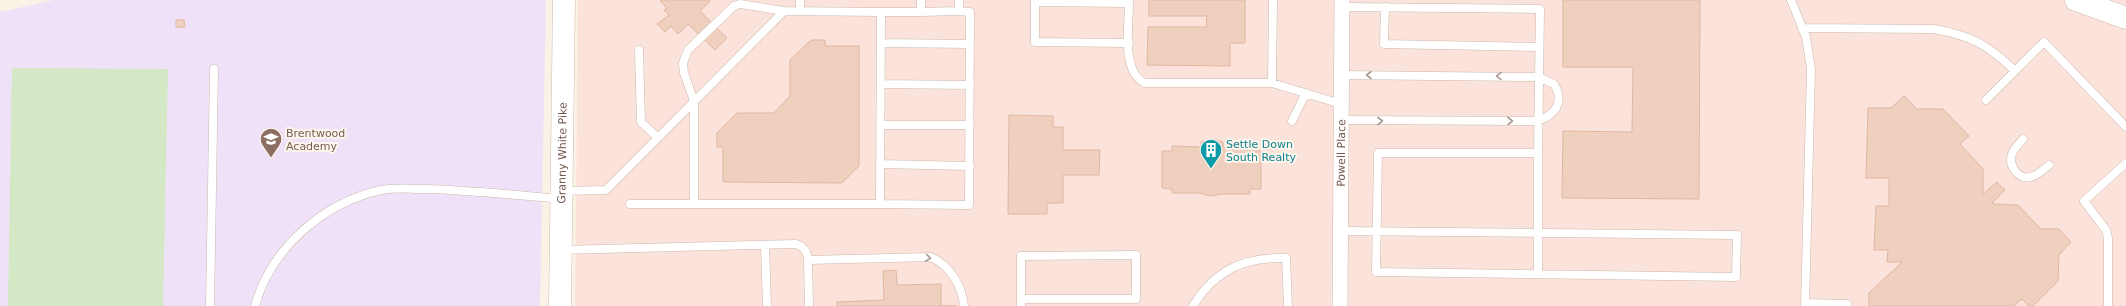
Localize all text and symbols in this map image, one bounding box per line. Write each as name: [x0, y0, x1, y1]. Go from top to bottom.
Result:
one-way arrow: [1366, 71, 1372, 79]
one-way arrow: [1496, 72, 1502, 80]
street label: Granny White Pike: [555, 102, 569, 204]
one-way arrow: [1377, 117, 1383, 125]
one-way arrow: [1507, 117, 1513, 125]
street label: Powell Place: [1334, 119, 1348, 187]
school or university icon: Brentwood Academy: [258, 126, 284, 159]
place label: Brentwood Academy: [286, 127, 345, 153]
building icon: Settle Down South Realty: [1198, 137, 1224, 170]
place label: Settle Down South Realty: [1226, 138, 1296, 164]
one-way arrow: [925, 253, 931, 262]

